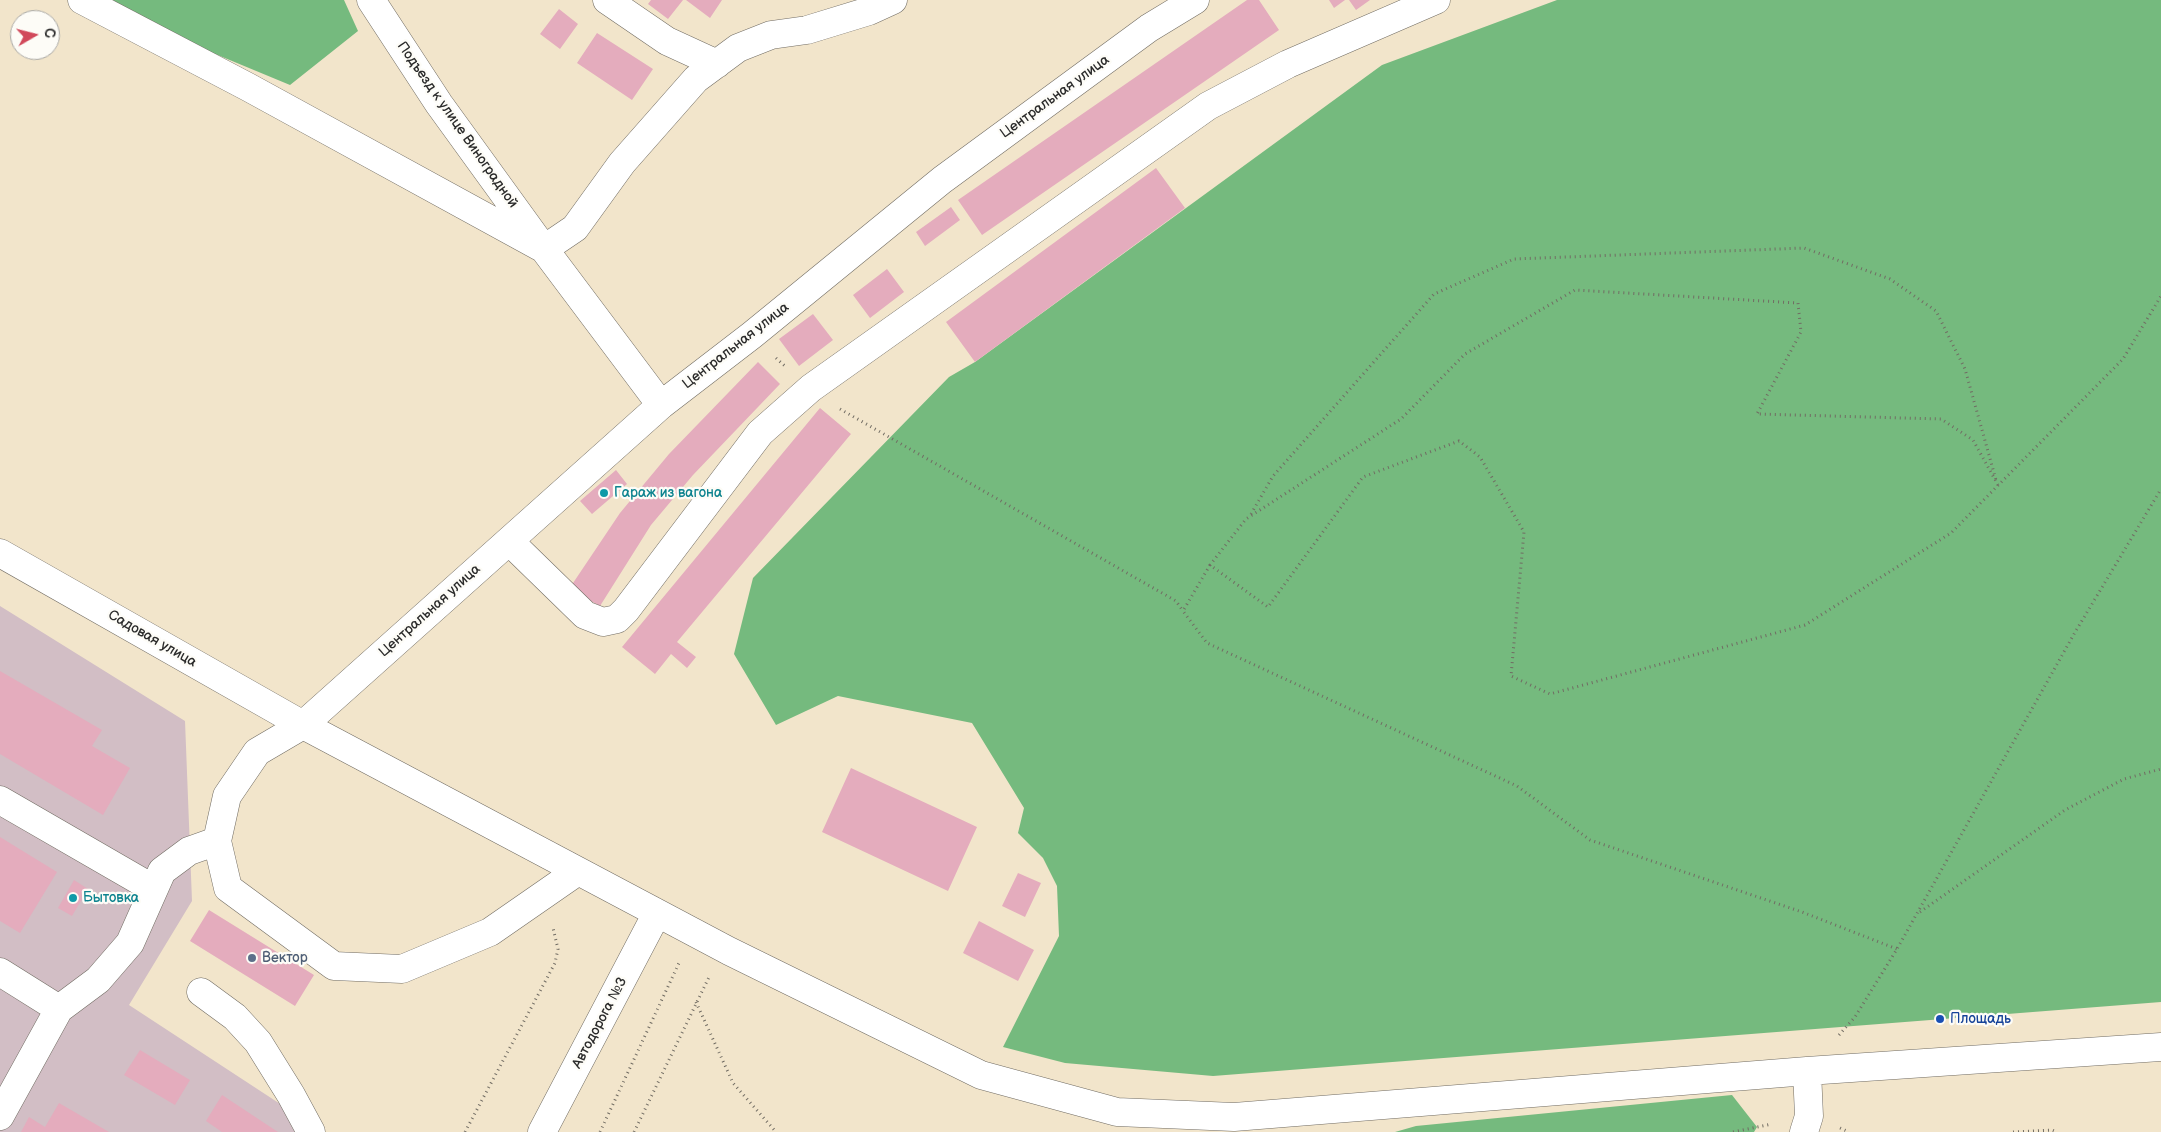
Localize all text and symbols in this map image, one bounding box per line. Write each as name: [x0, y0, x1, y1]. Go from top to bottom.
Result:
north arrow: [10, 10, 60, 60]
text: С: [40, 27, 58, 39]
street label: Подъезд к улице Виноградной: [393, 39, 521, 211]
street label: Центральная улица: [997, 52, 1113, 142]
street label: Центральная улица: [679, 299, 793, 393]
place label: Гараж из вагона: [614, 485, 722, 501]
marker: Гараж из вагона: [598, 487, 610, 499]
street label: Центральная улица: [376, 561, 484, 661]
street label: Садовая улица: [105, 607, 199, 671]
place label: Бытовка: [83, 890, 139, 906]
marker: Бытовка: [67, 892, 79, 904]
place label: Вектор: [262, 950, 308, 966]
marker: Вектор: [246, 952, 258, 964]
street label: Автодорога №3: [569, 975, 631, 1071]
place label: Площадь: [1950, 1011, 2011, 1027]
marker: Площадь: [1934, 1013, 1946, 1025]

